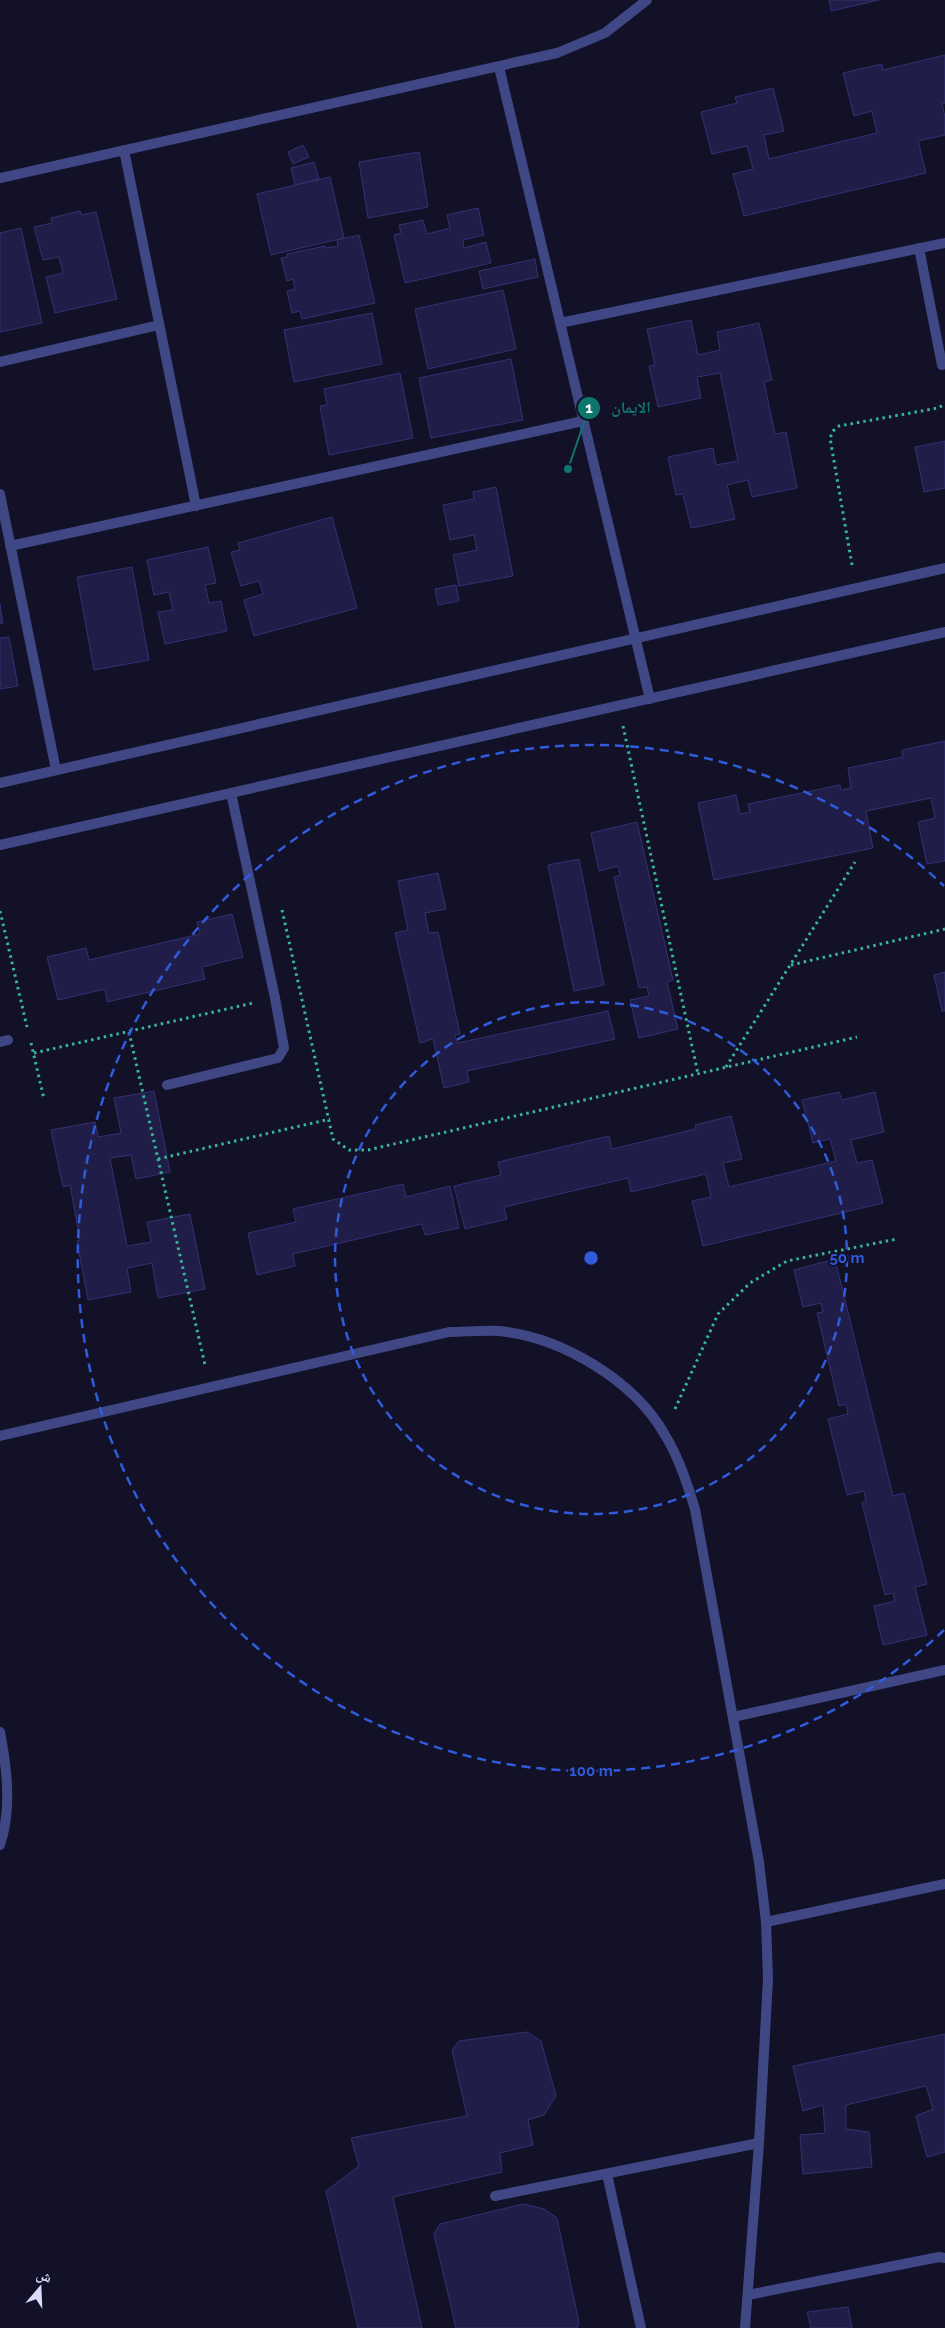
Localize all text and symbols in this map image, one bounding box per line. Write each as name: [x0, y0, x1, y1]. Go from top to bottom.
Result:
callout: الايمان: [576, 392, 661, 423]
text: الايمان: [611, 398, 651, 417]
text: 1: [585, 399, 593, 417]
centre of rings: [582, 1249, 600, 1267]
text: 50 m: [829, 1249, 865, 1267]
text: 100 m: [569, 1762, 613, 1780]
north arrow: [15, 2263, 65, 2313]
text: ش: [34, 2266, 54, 2287]

